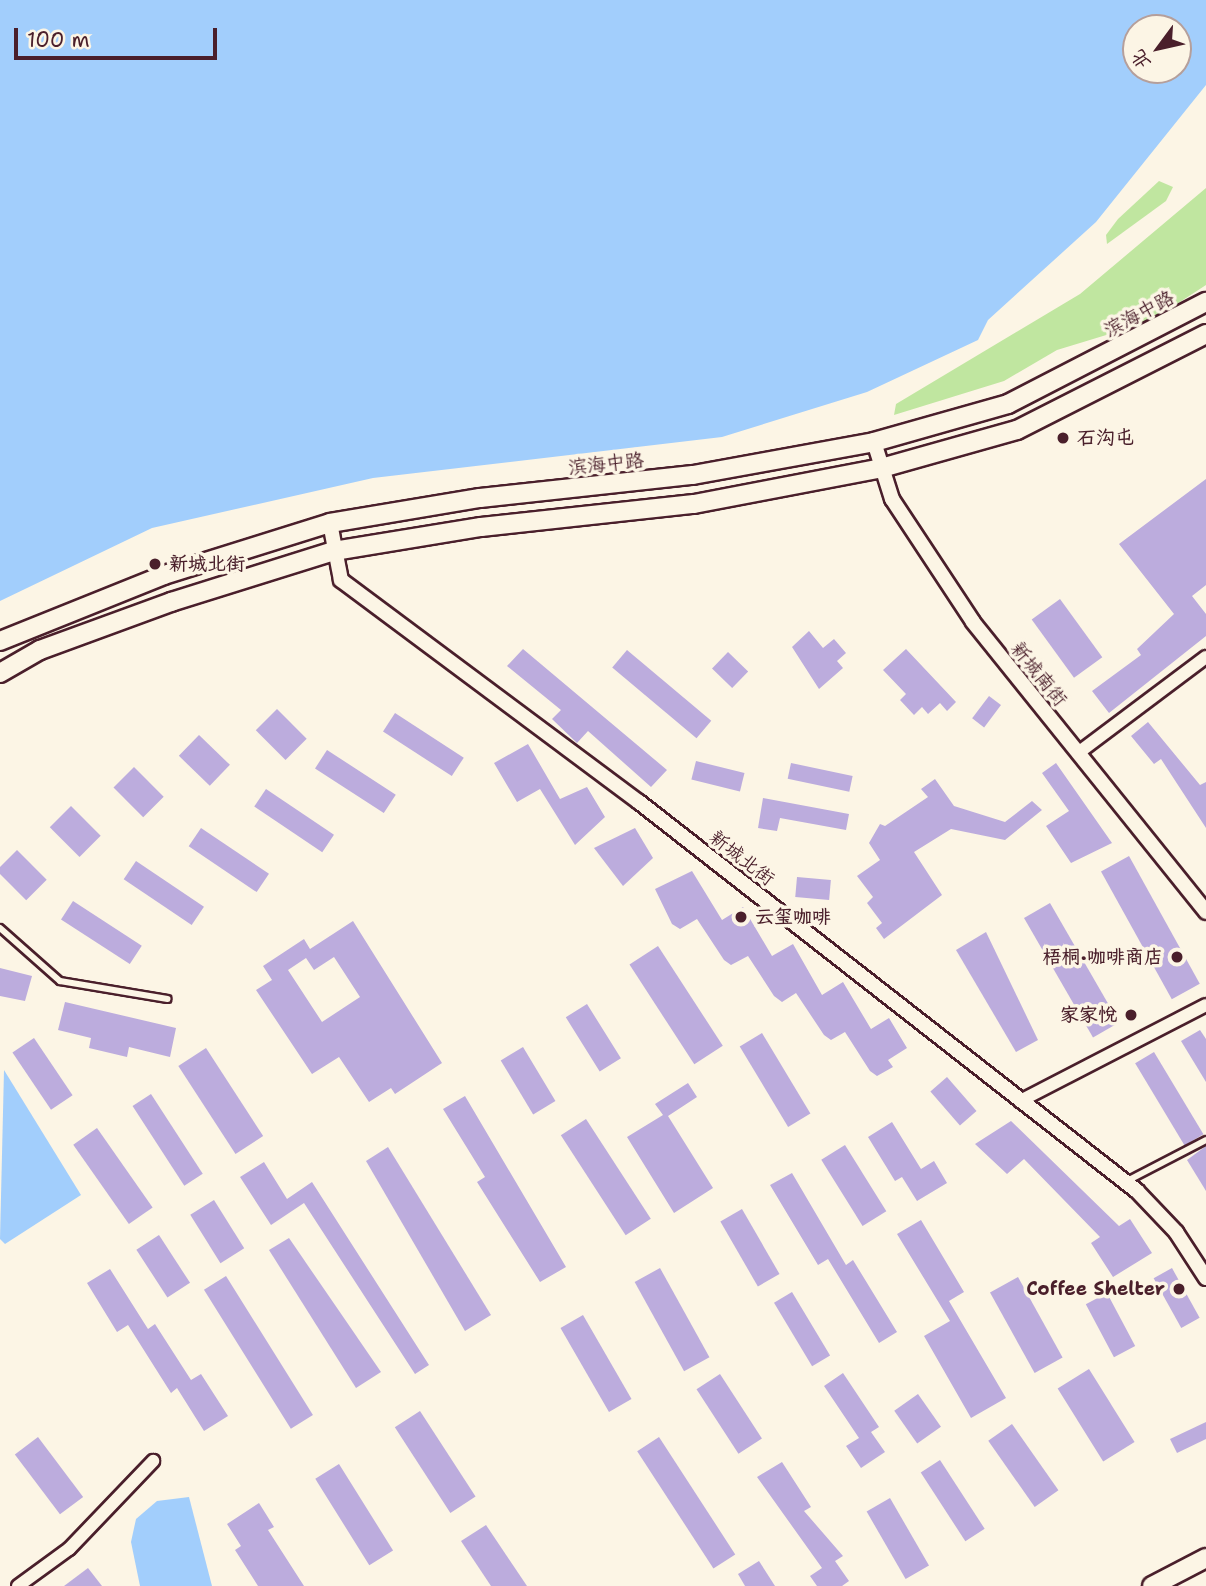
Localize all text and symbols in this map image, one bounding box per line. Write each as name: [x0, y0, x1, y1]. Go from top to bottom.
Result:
scale bar: [18, 14, 220, 58]
north arrow: [1122, 14, 1192, 84]
text: 100 m: [27, 26, 90, 54]
text: 北: [1125, 45, 1156, 74]
street label: 滨海中路: [1100, 286, 1178, 342]
place label: 石沟屯: [1077, 427, 1134, 449]
marker: 石沟屯: [1055, 430, 1071, 446]
street label: 滨海中路: [567, 449, 645, 479]
place label: 新城北街: [169, 553, 245, 575]
marker: 新城北街: [147, 556, 163, 572]
street label: 新城南街: [1006, 637, 1072, 711]
street label: 新城北街: [705, 826, 779, 890]
place label: 云玺咖啡: [755, 906, 831, 928]
marker: 云玺咖啡: [733, 909, 749, 925]
place label: 梧桐·咖啡商店: [1042, 946, 1163, 968]
marker: 梧桐·咖啡商店: [1169, 949, 1185, 965]
place label: 家家悦: [1060, 1004, 1117, 1026]
marker: 家家悦: [1123, 1007, 1139, 1023]
place label: Coffee Shelter: [1026, 1278, 1165, 1300]
marker: Coffee Shelter: [1171, 1281, 1187, 1297]

